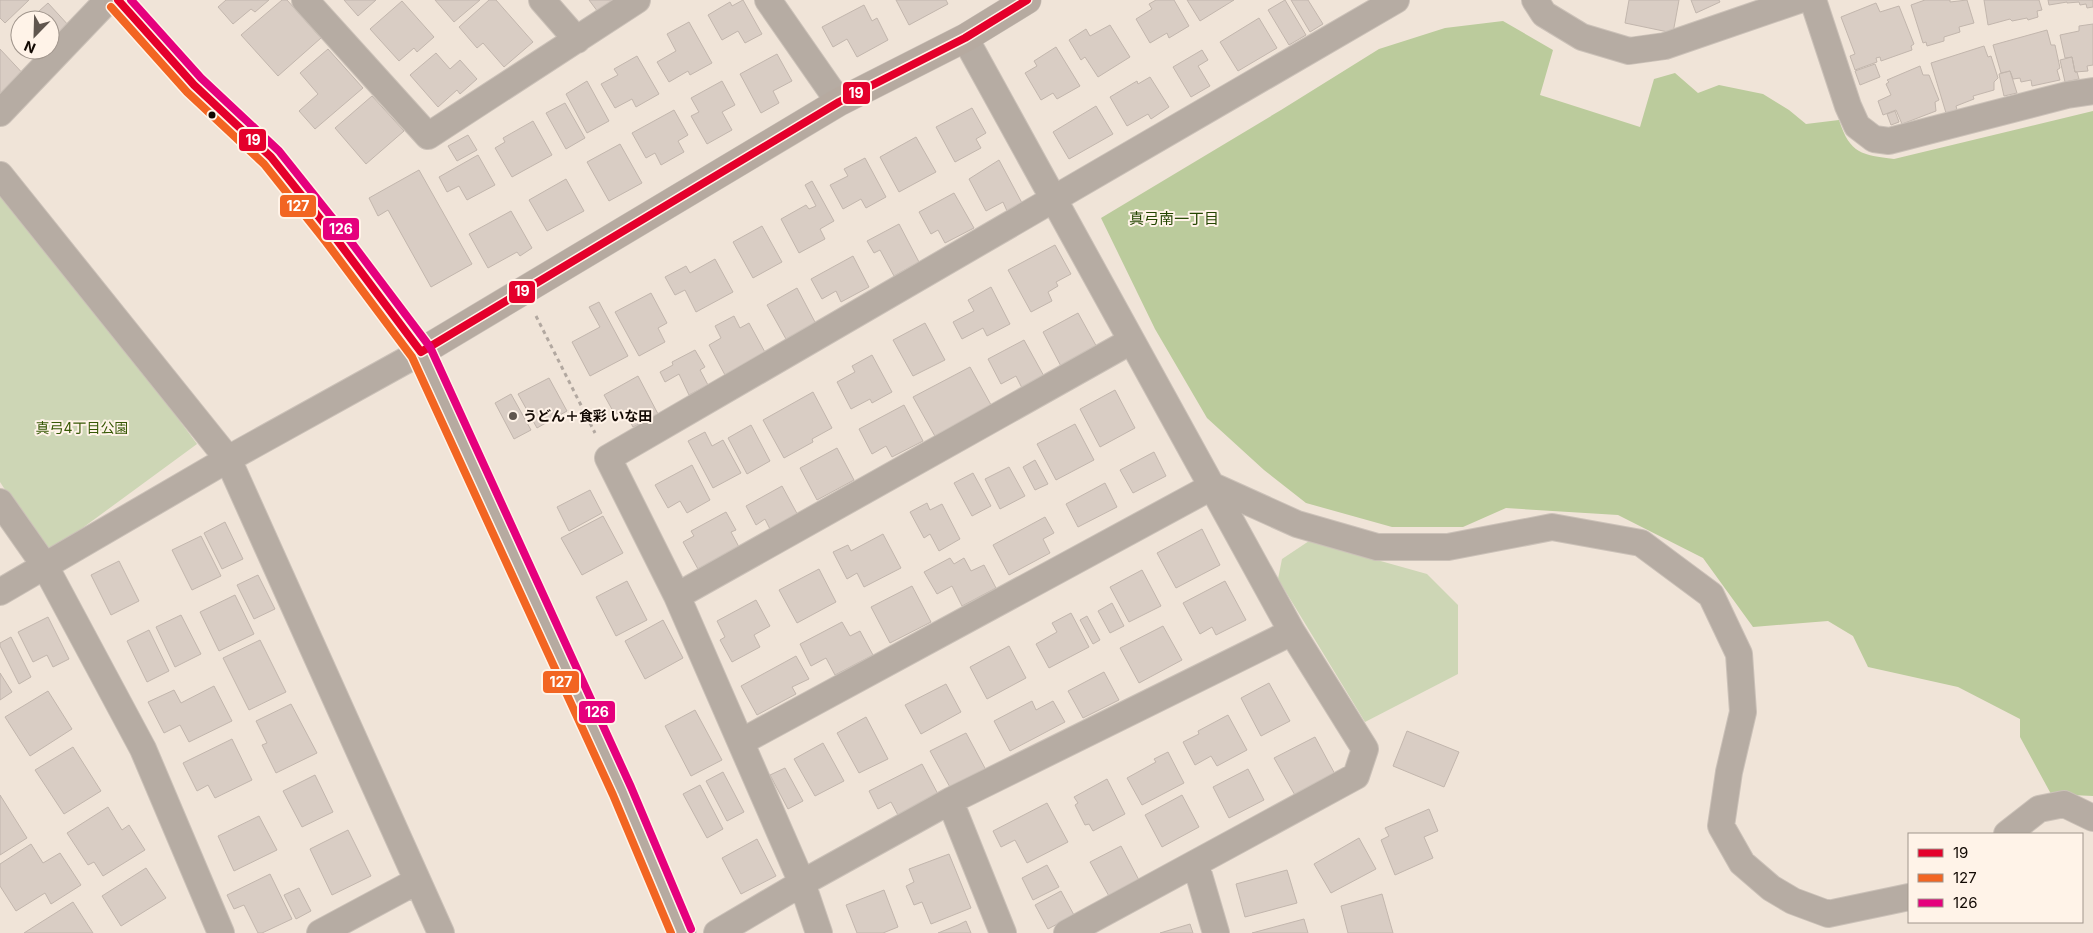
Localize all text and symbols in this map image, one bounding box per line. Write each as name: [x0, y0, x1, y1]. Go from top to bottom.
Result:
north arrow: [10, 10, 60, 60]
text: N: [21, 38, 38, 57]
line badge: 19: [842, 81, 871, 105]
text: 19: [848, 84, 864, 101]
unlabelled marker: [207, 110, 217, 120]
line badge: 19: [238, 128, 267, 152]
text: 19: [245, 131, 261, 148]
line badge: 127: [279, 194, 317, 218]
text: 127: [287, 197, 310, 214]
district label: 真弓南一丁目: [1129, 209, 1219, 228]
line badge: 126: [322, 217, 360, 241]
text: 126: [329, 220, 353, 237]
line badge: 19: [508, 280, 536, 304]
text: 19: [514, 282, 530, 299]
place label: うどん＋食彩 いな田: [523, 407, 652, 424]
marker: うどん＋食彩 いな田: [507, 410, 519, 422]
park label: 真弓4丁目公園: [35, 419, 129, 436]
line badge: 127: [542, 670, 580, 694]
text: 127: [550, 673, 573, 690]
line badge: 126: [578, 700, 616, 724]
text: 126: [585, 703, 609, 720]
legend: [1908, 833, 2083, 923]
text: 19: [1953, 843, 1968, 862]
text: 127: [1953, 868, 1977, 887]
text: 126: [1953, 893, 1978, 912]

